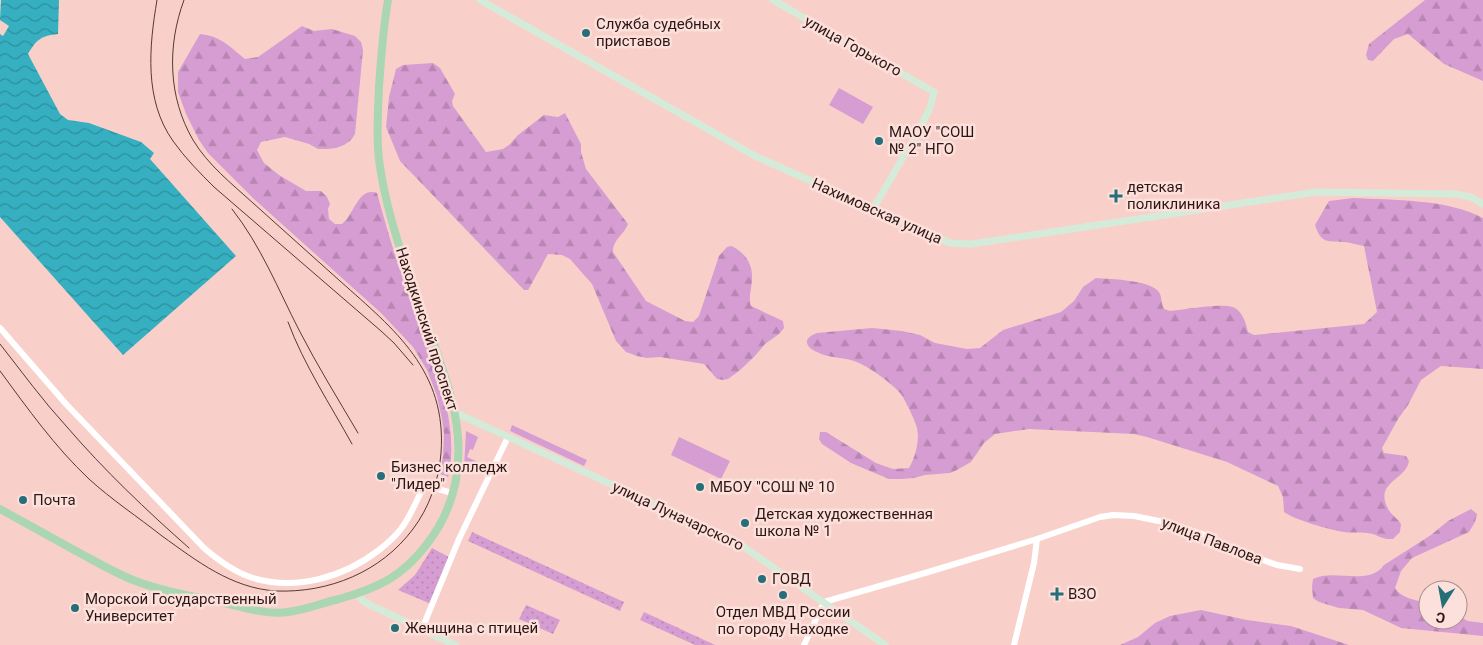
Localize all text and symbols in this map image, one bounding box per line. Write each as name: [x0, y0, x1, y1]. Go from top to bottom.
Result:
street label: улица Горького: [801, 12, 905, 80]
place label: Служба судебных приставов: [596, 15, 721, 50]
marker: Служба судебных приставов: [580, 27, 592, 39]
place label: МАОУ "СОШ № 2" НГО: [889, 123, 974, 158]
marker: МАОУ "СОШ № 2" НГО: [873, 135, 885, 147]
street label: Нахимовская улица: [809, 174, 945, 248]
place label: детская поликлиника: [1127, 178, 1220, 213]
marker: детская поликлиника: [1109, 189, 1123, 203]
street label: Находкинский проспект: [392, 245, 462, 413]
place label: Бизнес колледж "Лидер": [391, 458, 508, 493]
marker: Бизнес колледж "Лидер": [375, 470, 387, 482]
street label: улица Луначарского: [609, 478, 747, 554]
place label: МБОУ "СОШ № 10: [710, 478, 835, 496]
marker: МБОУ "СОШ № 10: [694, 481, 706, 493]
place label: Почта: [33, 491, 76, 509]
marker: Почта: [17, 494, 29, 506]
place label: Детская художественная школа № 1: [755, 505, 933, 540]
street label: улица Павлова: [1159, 514, 1265, 568]
marker: Детская художественная школа № 1: [739, 517, 751, 529]
place label: ГОВД: [772, 570, 811, 588]
marker: ГОВД: [756, 573, 768, 585]
north arrow: [1418, 580, 1468, 630]
place label: ВЗО: [1068, 585, 1097, 603]
marker: ВЗО: [1050, 587, 1064, 601]
marker: Отдел МВД России по городу Находке: [777, 589, 789, 601]
place label: Морской Государственный Университет: [85, 590, 277, 625]
marker: Морской Государственный Университет: [69, 602, 81, 614]
place label: Отдел МВД России по городу Находке: [716, 603, 850, 638]
text: С: [1434, 609, 1447, 626]
place label: Женщина с птицей: [405, 619, 538, 637]
marker: Женщина с птицей: [389, 622, 401, 634]

